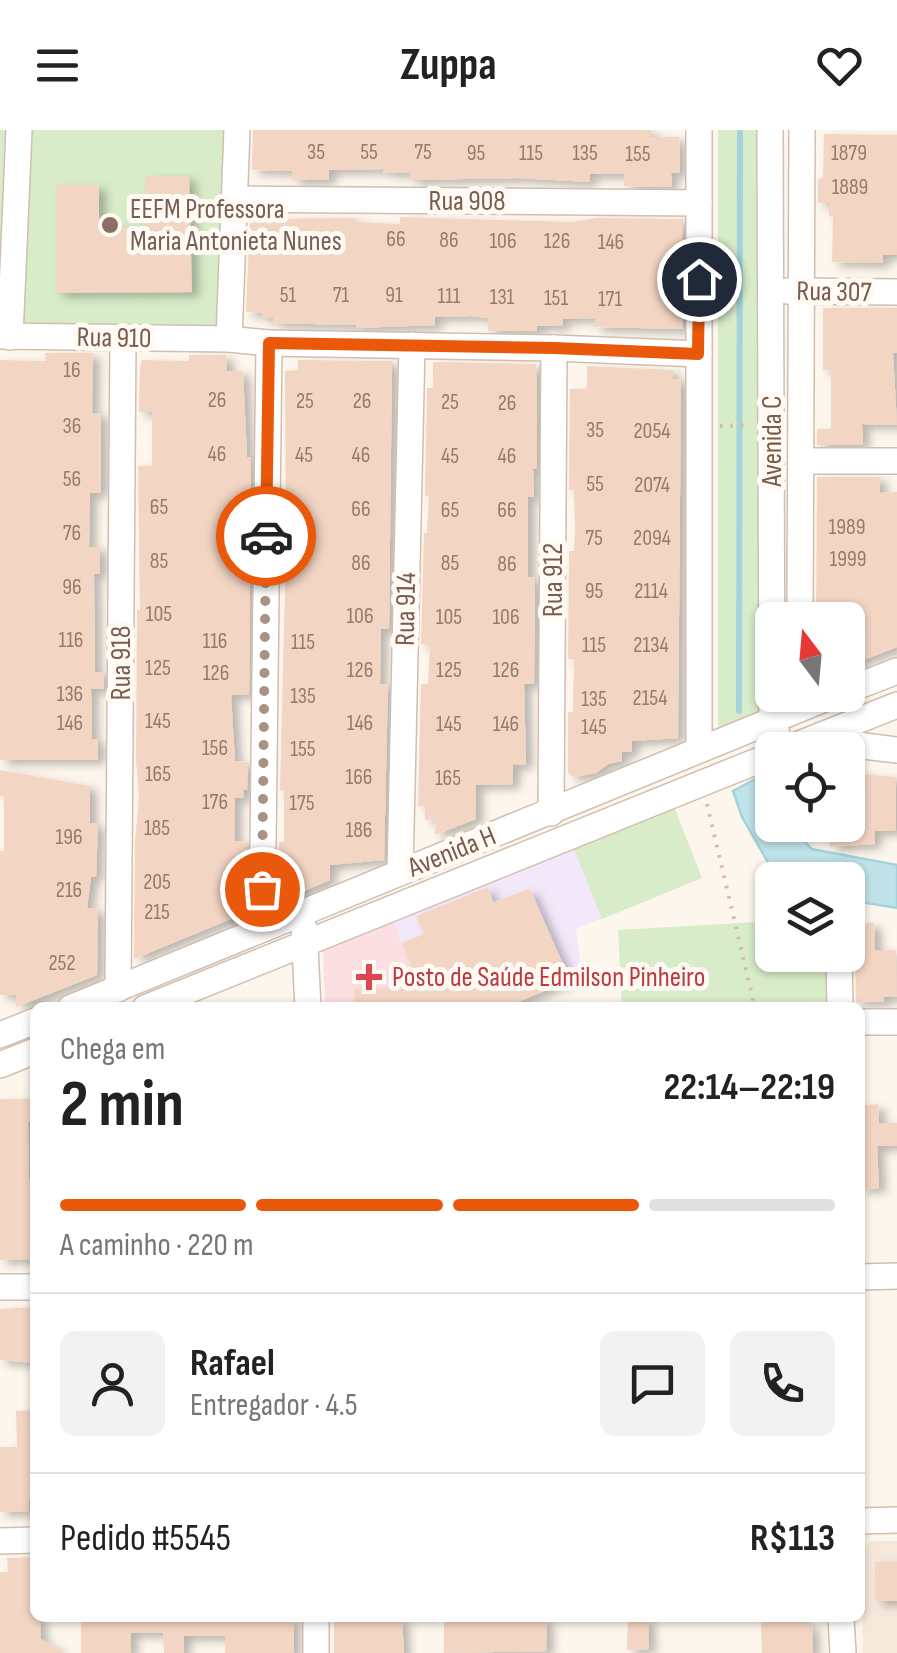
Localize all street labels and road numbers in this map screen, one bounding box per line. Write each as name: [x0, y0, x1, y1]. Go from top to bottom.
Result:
street label: Rua 908: [428, 185, 506, 218]
street label: Rua 307: [796, 275, 872, 309]
street label: Rua 910: [76, 321, 152, 355]
street label: Avenida C: [756, 395, 789, 488]
street label: Rua 912: [537, 543, 570, 617]
street label: Rua 914: [389, 572, 423, 646]
street label: Rua 918: [105, 626, 138, 700]
street label: Avenida H: [402, 819, 501, 885]

